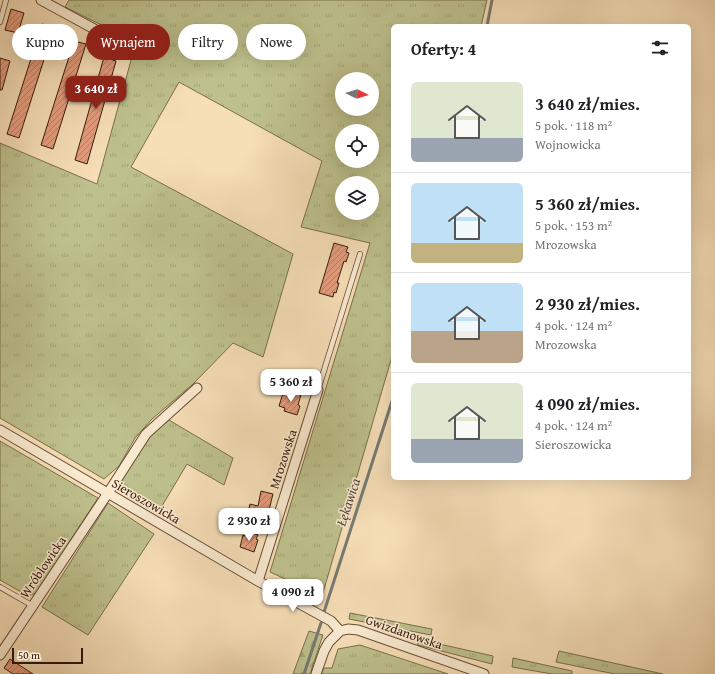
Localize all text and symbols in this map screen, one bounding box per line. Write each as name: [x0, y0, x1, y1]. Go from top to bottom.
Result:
chip: Kupno: [12, 24, 78, 60]
chip: Wynajem: [86, 24, 170, 60]
chip: Filtry: [178, 24, 238, 60]
chip: Nowe: [246, 24, 306, 60]
text: Oferty: 4: [411, 36, 476, 61]
icon: filters: [649, 37, 671, 59]
north arrow: [335, 72, 379, 116]
map controls: [335, 72, 379, 220]
pin: 3 640 zł: [55, 76, 137, 110]
text: 3 640 zł: [74, 79, 118, 98]
text: 3 640 zł/mies.: [535, 91, 640, 116]
icon: home: [443, 98, 491, 146]
text: 5 pok. · 118 m²: [535, 116, 612, 135]
button: locate: [335, 124, 379, 168]
text: Wojnowicka: [535, 135, 601, 154]
button: layers: [335, 176, 379, 220]
text: 5 360 zł/mies.: [535, 191, 640, 216]
icon: home: [443, 199, 491, 247]
text: 5 pok. · 153 m²: [535, 216, 612, 235]
text: Mrozowska: [535, 235, 597, 254]
text: 2 930 zł/mies.: [535, 291, 640, 316]
icon: home: [443, 299, 491, 347]
text: 4 pok. · 124 m²: [535, 316, 612, 335]
text: Mrozowska: [535, 335, 597, 354]
pin: 5 360 zł: [250, 369, 332, 403]
text: 5 360 zł: [269, 372, 313, 391]
text: 4 090 zł/mies.: [535, 391, 640, 416]
icon: home: [443, 399, 491, 447]
text: 4 pok. · 124 m²: [535, 416, 612, 435]
street label: Mrozowska: [264, 426, 302, 491]
text: Sieroszowicka: [535, 435, 611, 454]
street label: Sieroszowicka: [108, 474, 185, 529]
water label: Łękawica: [331, 475, 365, 530]
pin: 2 930 zł: [208, 508, 290, 542]
text: 2 930 zł: [227, 511, 271, 530]
street label: Wróblowicka: [15, 532, 71, 602]
pin: 4 090 zł: [252, 579, 334, 613]
text: 4 090 zł: [271, 582, 315, 601]
street label: Gwizdanowska: [363, 610, 446, 654]
scale bar: [12, 646, 83, 665]
text: 50 m: [18, 647, 40, 663]

